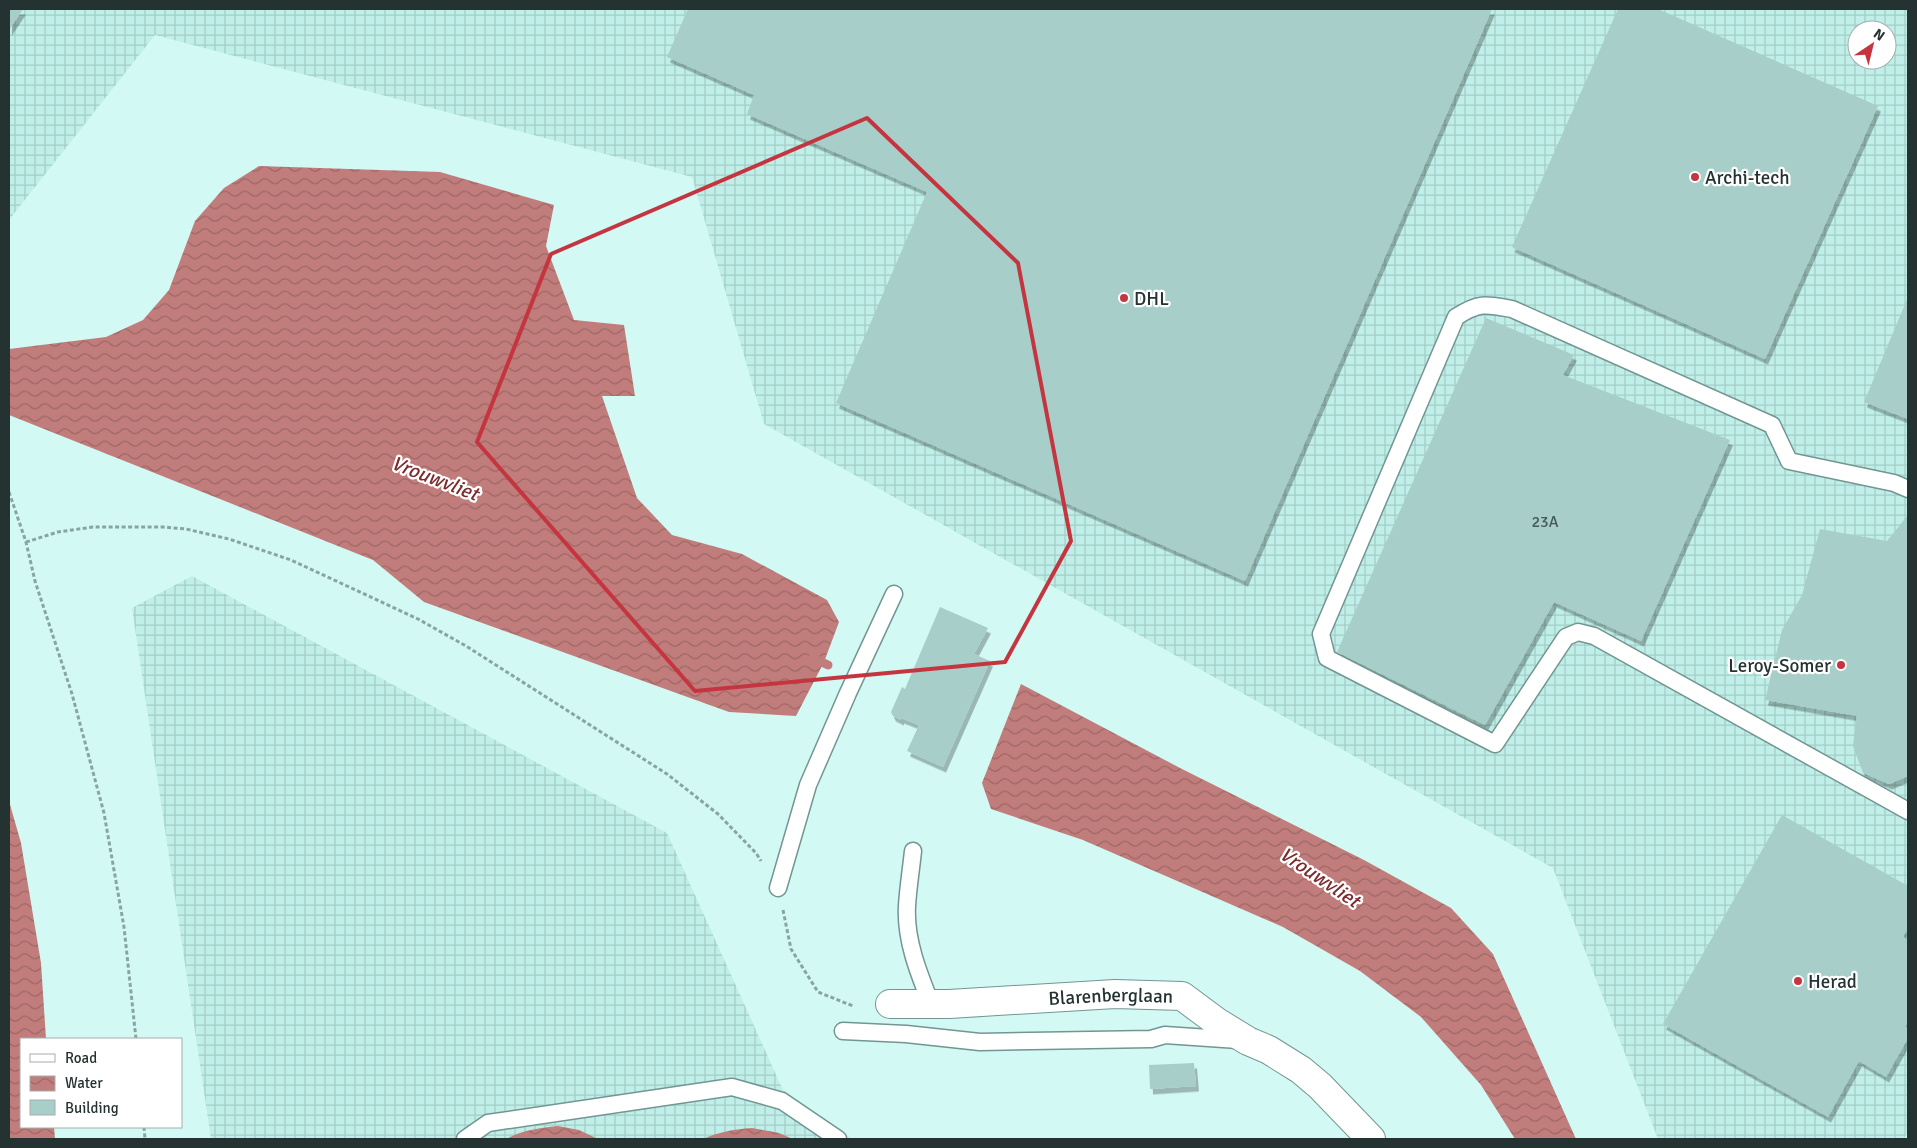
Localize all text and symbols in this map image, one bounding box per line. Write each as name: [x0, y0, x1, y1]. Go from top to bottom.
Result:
north arrow: [1847, 20, 1897, 70]
text: N: [1870, 25, 1888, 45]
place label: Archi-tech: [1705, 166, 1790, 190]
marker: Archi-tech: [1689, 171, 1701, 183]
place label: DHL: [1134, 287, 1169, 311]
marker: DHL: [1118, 292, 1130, 304]
water label: Vrouwvliet: [388, 450, 484, 507]
house number: 23A: [1531, 512, 1559, 532]
place label: Leroy-Somer: [1728, 654, 1831, 678]
marker: Leroy-Somer: [1835, 659, 1847, 671]
water label: Vrouwvliet: [1275, 842, 1366, 914]
place label: Herad: [1808, 970, 1857, 994]
marker: Herad: [1792, 975, 1804, 987]
street label: Blarenberglaan: [1048, 983, 1173, 1011]
legend: [20, 1038, 182, 1128]
text: Road: [65, 1049, 97, 1067]
text: Water: [65, 1074, 103, 1092]
text: Building: [65, 1099, 119, 1117]

